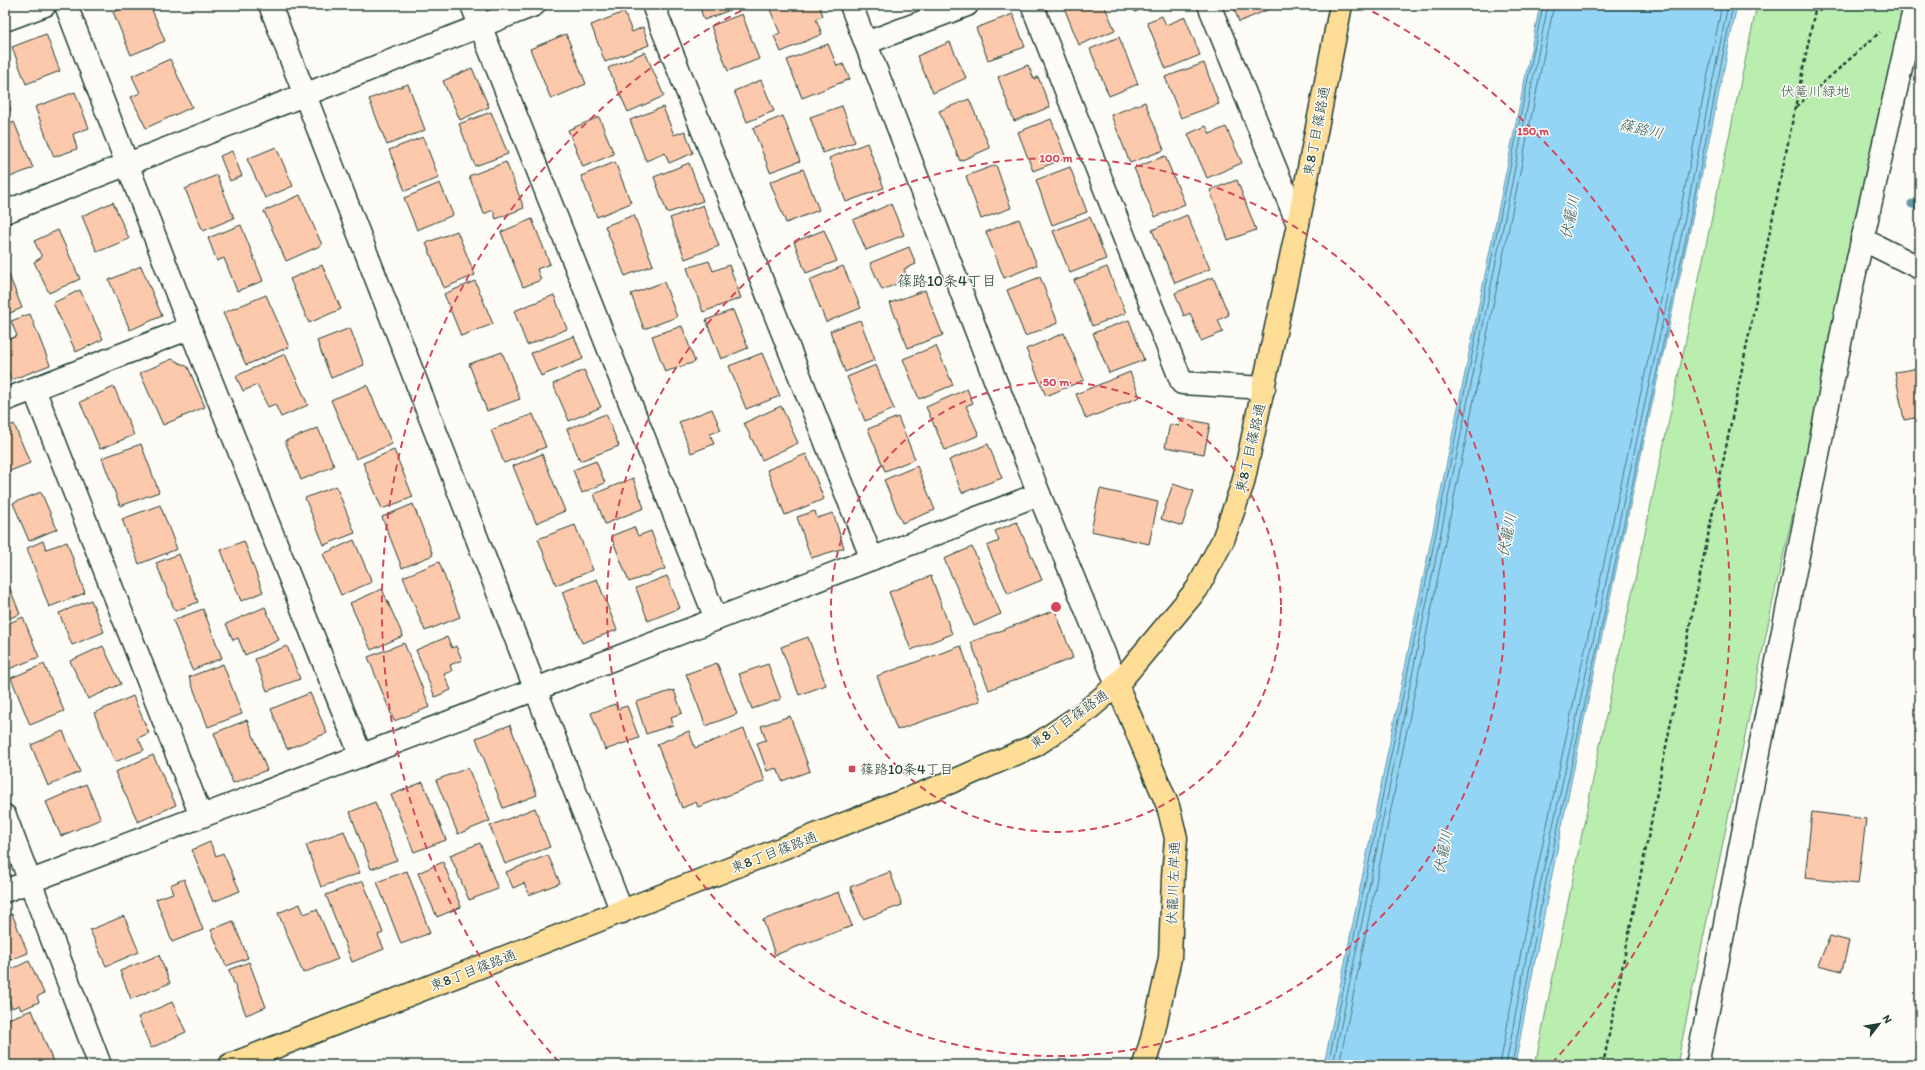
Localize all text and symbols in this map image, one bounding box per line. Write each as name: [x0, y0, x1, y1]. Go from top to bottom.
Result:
park label: 伏篭川緑地: [1780, 83, 1850, 100]
street label: 東8丁目篠路通: [1299, 84, 1334, 178]
water label: 篠路川: [1617, 115, 1665, 143]
text: 150 m: [1517, 124, 1550, 138]
text: 100 m: [1039, 151, 1073, 165]
water label: 伏籠川: [1557, 193, 1583, 241]
district label: 篠路10条4丁目: [897, 272, 997, 290]
text: 50 m: [1043, 375, 1070, 389]
street label: 東8丁目篠路通: [1232, 402, 1269, 495]
water label: 伏籠川: [1494, 511, 1520, 559]
centre of rings: [1049, 600, 1063, 614]
street label: 東8丁目篠路通: [1027, 686, 1112, 753]
place label: 篠路10条4丁目: [860, 761, 954, 778]
marker: 篠路10条4丁目: [847, 764, 857, 774]
street label: 東8丁目篠路通: [728, 828, 820, 877]
water label: 伏籠川: [1430, 828, 1456, 876]
street label: 伏籠川左岸通: [1164, 841, 1183, 925]
street label: 東8丁目篠路通: [427, 946, 519, 995]
north arrow: [1859, 1004, 1899, 1044]
text: N: [1880, 1013, 1895, 1026]

